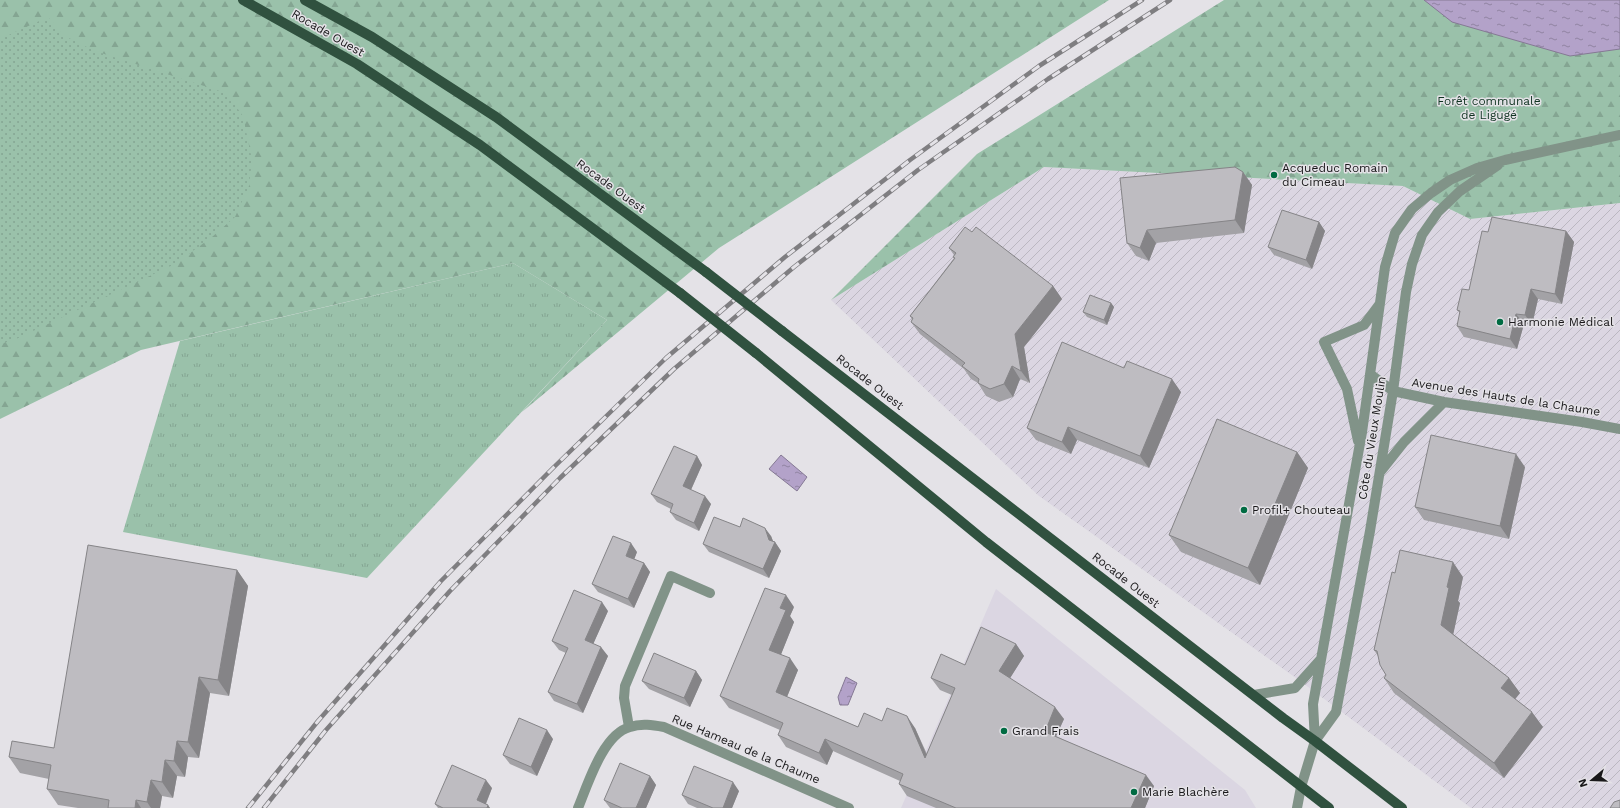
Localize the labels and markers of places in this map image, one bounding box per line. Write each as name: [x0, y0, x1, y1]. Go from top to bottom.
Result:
place label: Acqueduc Romain du Cimeau: [1282, 161, 1388, 189]
marker: Acqueduc Romain du Cimeau: [1269, 170, 1279, 180]
place label: Harmonie Médical: [1508, 315, 1614, 329]
marker: Harmonie Médical: [1495, 317, 1505, 327]
place label: Profil+ Chouteau: [1252, 503, 1350, 517]
marker: Profil+ Chouteau: [1239, 505, 1249, 515]
place label: Grand Frais: [1012, 724, 1079, 738]
marker: Grand Frais: [999, 726, 1009, 736]
place label: Marie Blachère: [1142, 785, 1229, 799]
marker: Marie Blachère: [1129, 787, 1139, 797]

